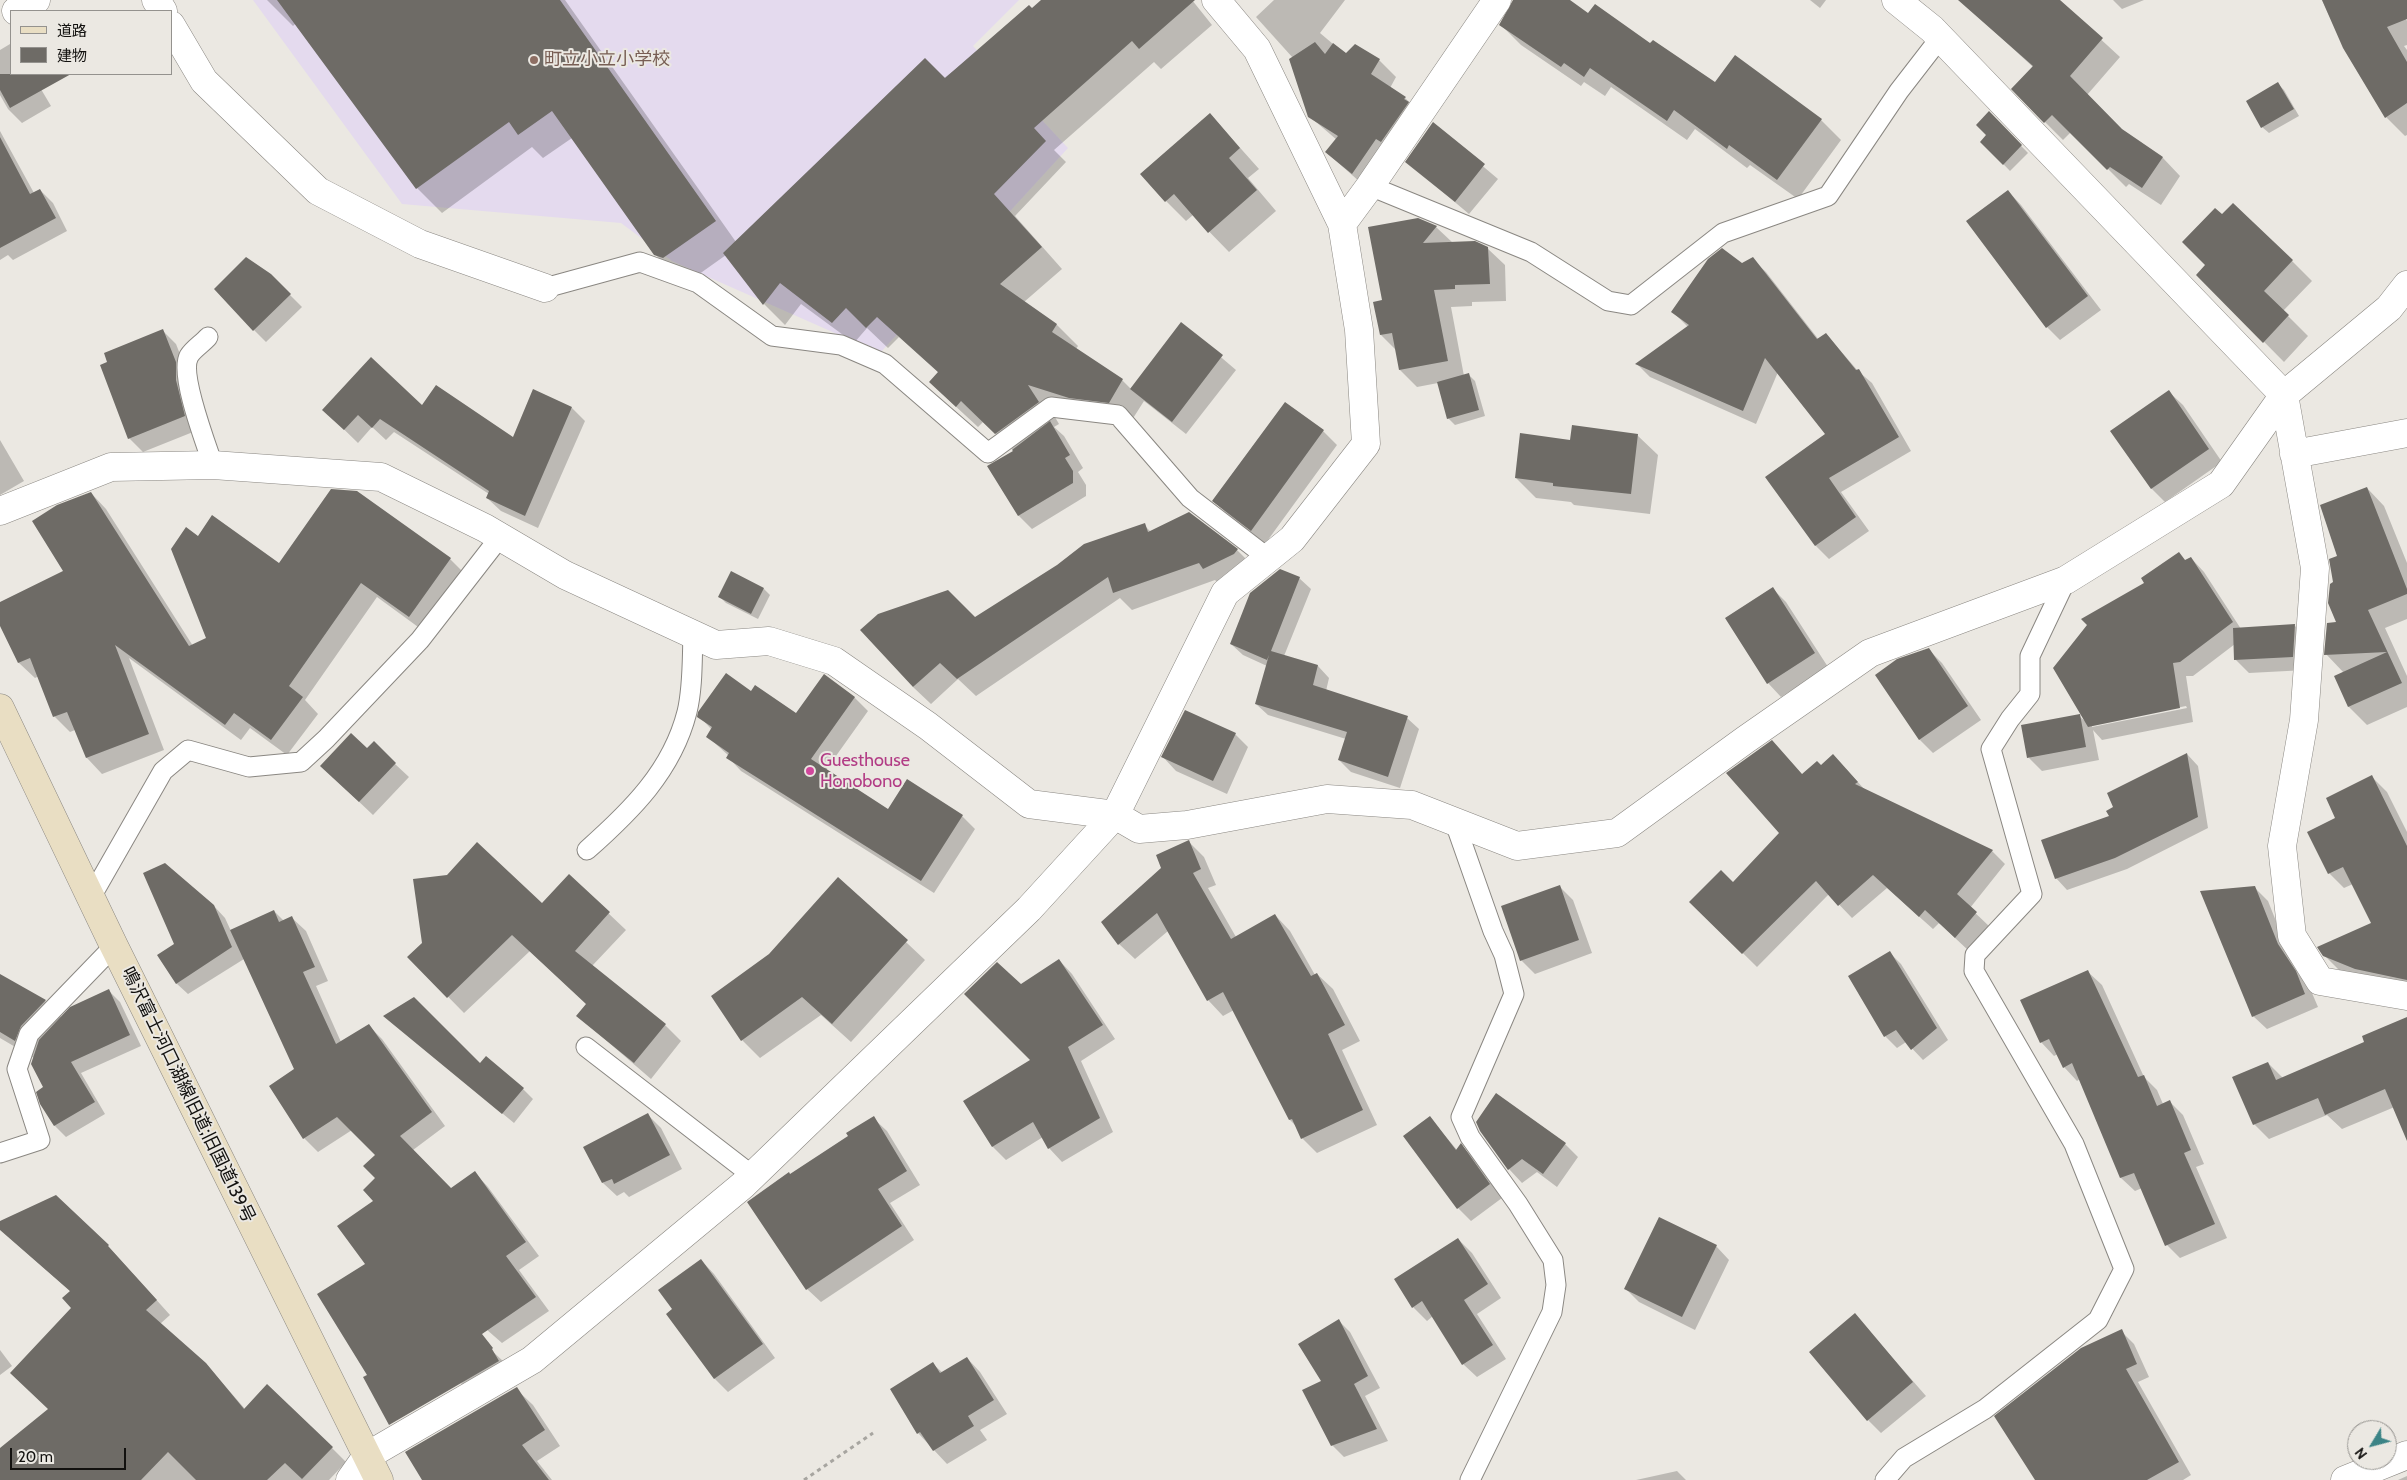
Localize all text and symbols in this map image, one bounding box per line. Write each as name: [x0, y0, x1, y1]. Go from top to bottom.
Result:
legend: [10, 10, 172, 75]
text: 道路: [57, 22, 87, 40]
text: 建物: [57, 47, 87, 65]
place label: 町立小立小学校: [544, 49, 670, 71]
marker: 町立小立小学校: [528, 54, 540, 66]
place label: Guesthouse Honobono: [820, 750, 910, 792]
marker: Guesthouse Honobono: [804, 765, 816, 777]
street label: 鳴沢富士河口湖線旧道;旧国道139号: [117, 964, 259, 1226]
north arrow: [2347, 1420, 2397, 1470]
scale bar: [12, 1438, 129, 1470]
text: N: [2351, 1444, 2371, 1463]
text: 20 m: [18, 1448, 53, 1466]

